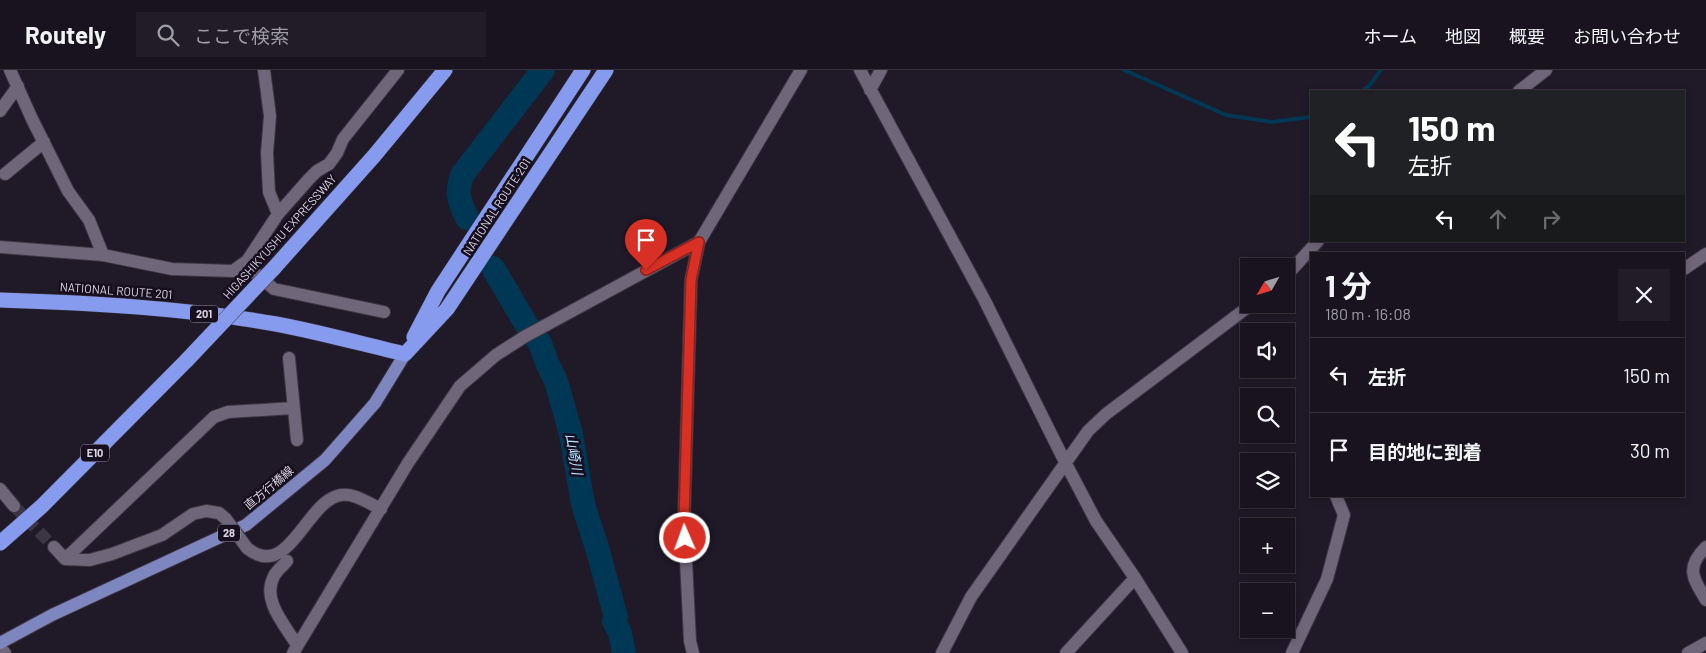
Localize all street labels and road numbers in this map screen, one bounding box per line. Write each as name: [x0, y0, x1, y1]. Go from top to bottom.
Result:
street label: NATIONAL ROUTE 201: [460, 155, 533, 258]
street label: HIGASHIKYUSHU EXPRESSWAY: [220, 171, 339, 301]
street label: NATIONAL ROUTE 201: [59, 279, 173, 301]
road number: 201: [190, 305, 218, 322]
road number: E10: [81, 444, 109, 462]
street label: 直方行橋線: [241, 463, 296, 512]
road number: 28: [218, 524, 240, 542]

